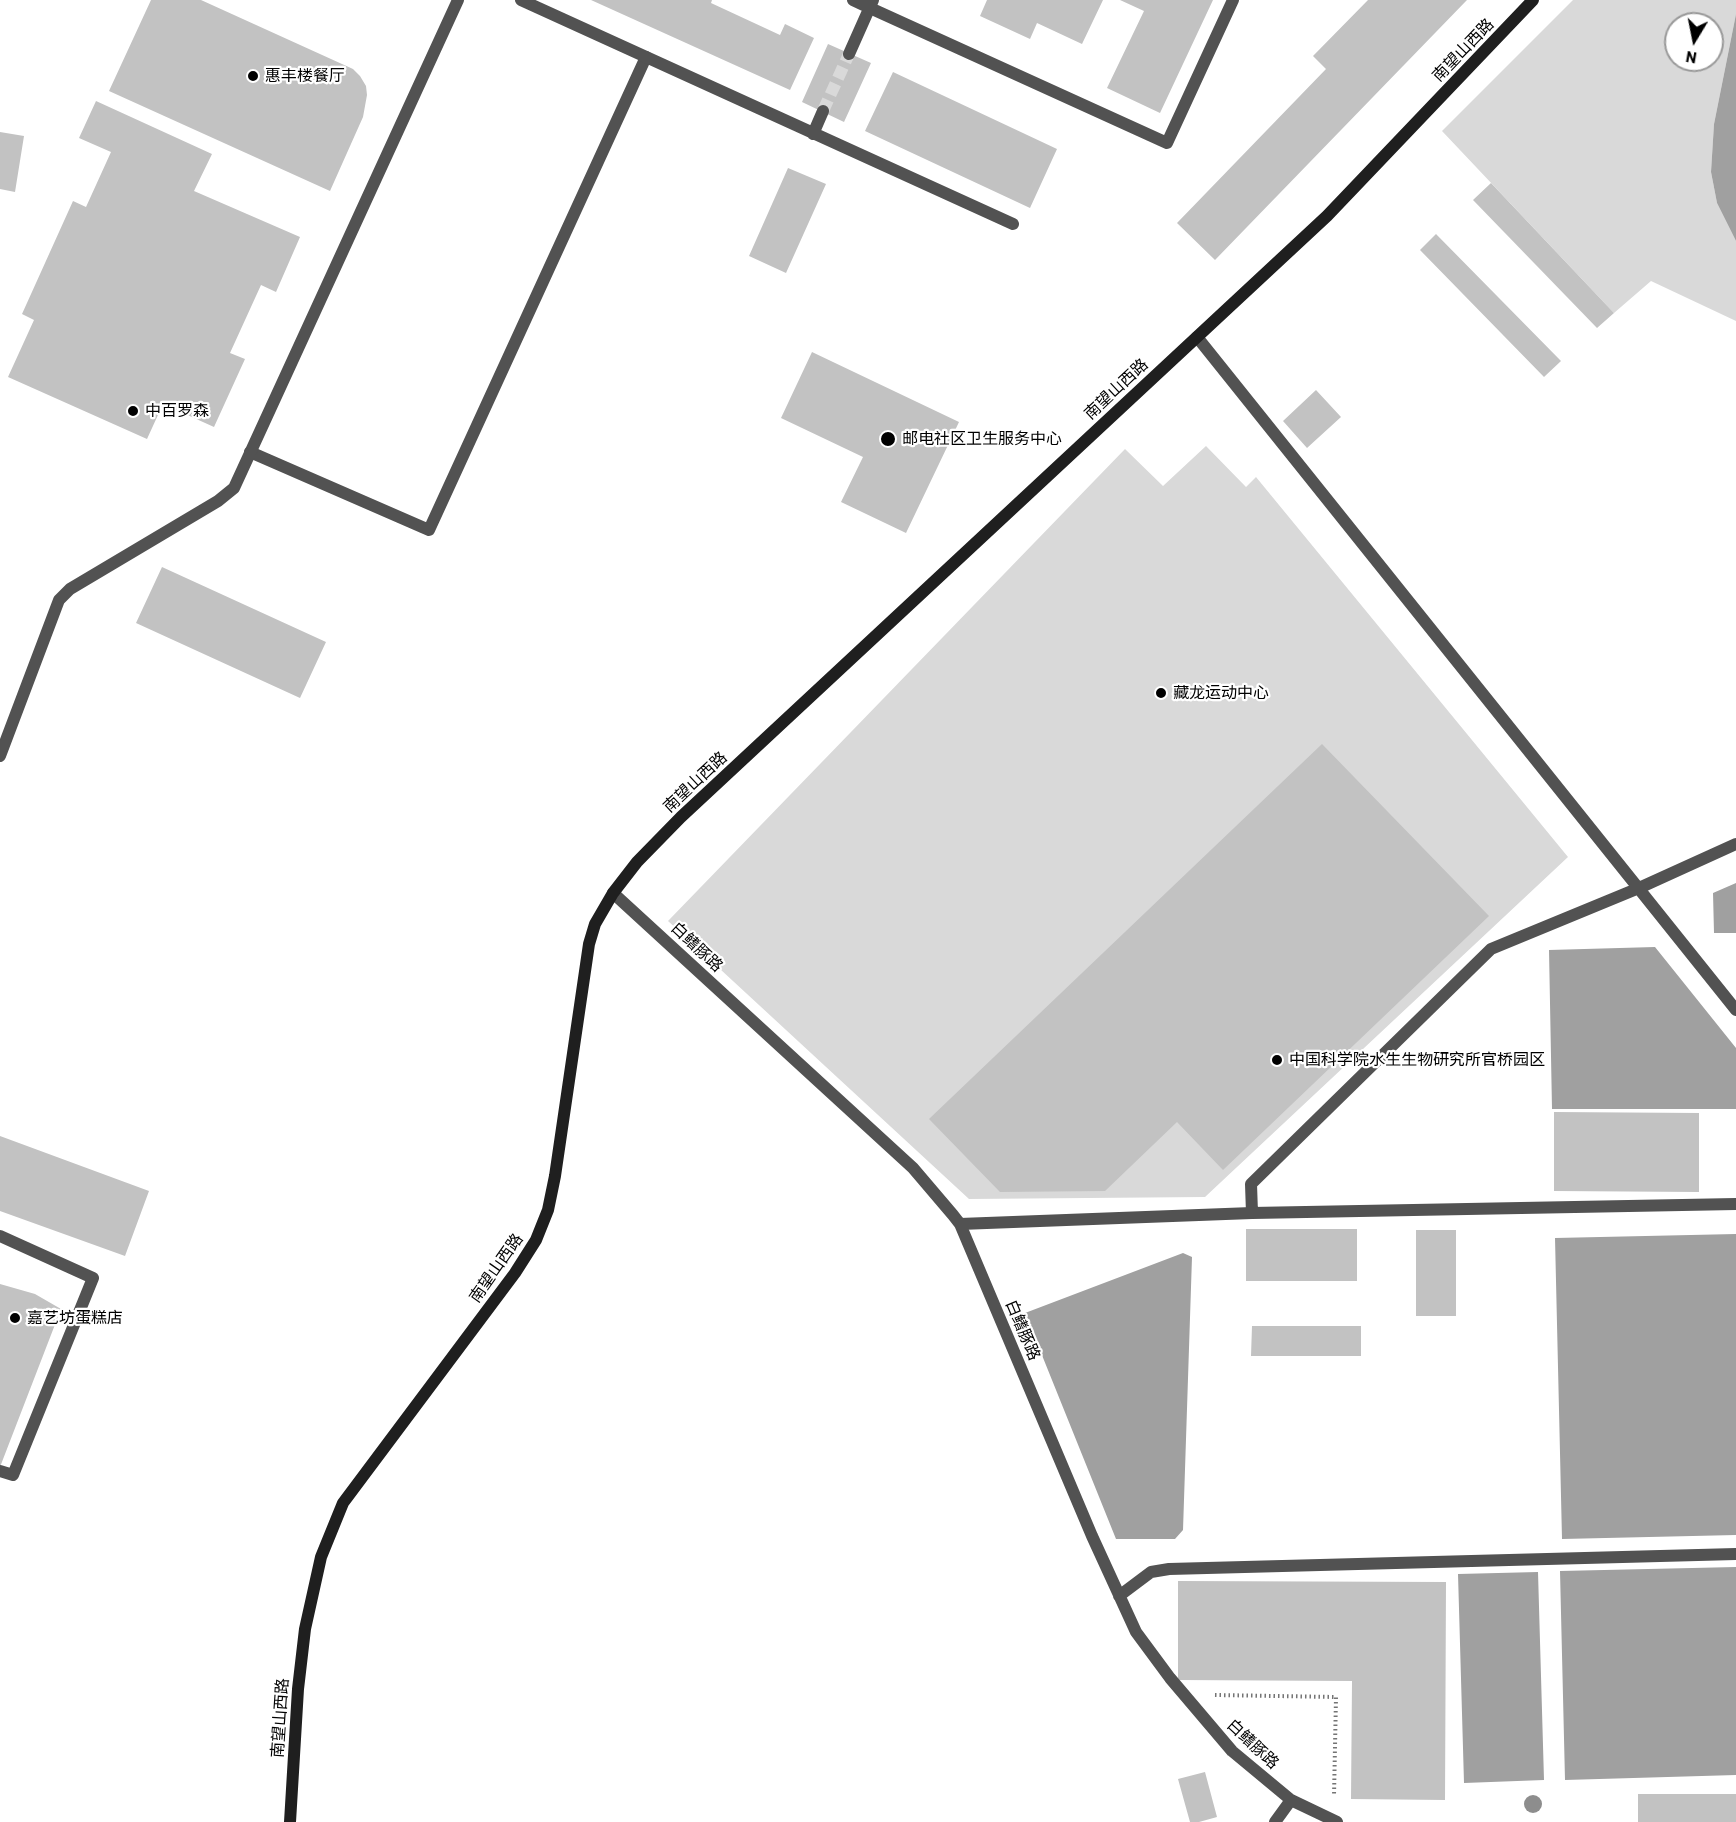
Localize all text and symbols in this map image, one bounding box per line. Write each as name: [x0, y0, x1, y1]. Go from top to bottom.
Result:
north arrow: [1664, 12, 1724, 72]
street label: 南望山西路: [1428, 15, 1498, 85]
text: N: [1684, 48, 1698, 69]
place label: 惠丰楼餐厅: [265, 66, 345, 86]
marker: 惠丰楼餐厅: [246, 69, 260, 83]
street label: 南望山西路: [1080, 355, 1152, 423]
place label: 中百罗森: [145, 401, 209, 421]
marker: 中百罗森: [126, 404, 140, 418]
place label: 邮电社区卫生服务中心: [902, 429, 1062, 449]
marker: 邮电社区卫生服务中心: [879, 430, 897, 448]
place label: 藏龙运动中心: [1173, 683, 1269, 703]
marker: 藏龙运动中心: [1154, 686, 1168, 700]
street label: 南望山西路: [659, 748, 731, 816]
street label: 白鳍豚路: [667, 918, 727, 976]
place label: 中国科学院水生生物研究所官桥园区: [1289, 1050, 1545, 1070]
marker: 中国科学院水生生物研究所官桥园区: [1270, 1053, 1284, 1067]
street label: 南望山西路: [465, 1230, 527, 1306]
street label: 白鳍豚路: [1002, 1297, 1044, 1363]
place label: 嘉艺坊蛋糕店: [27, 1308, 123, 1328]
marker: 嘉艺坊蛋糕店: [8, 1311, 22, 1325]
street label: 南望山西路: [268, 1677, 292, 1759]
street label: 白鳍豚路: [1223, 1715, 1283, 1773]

